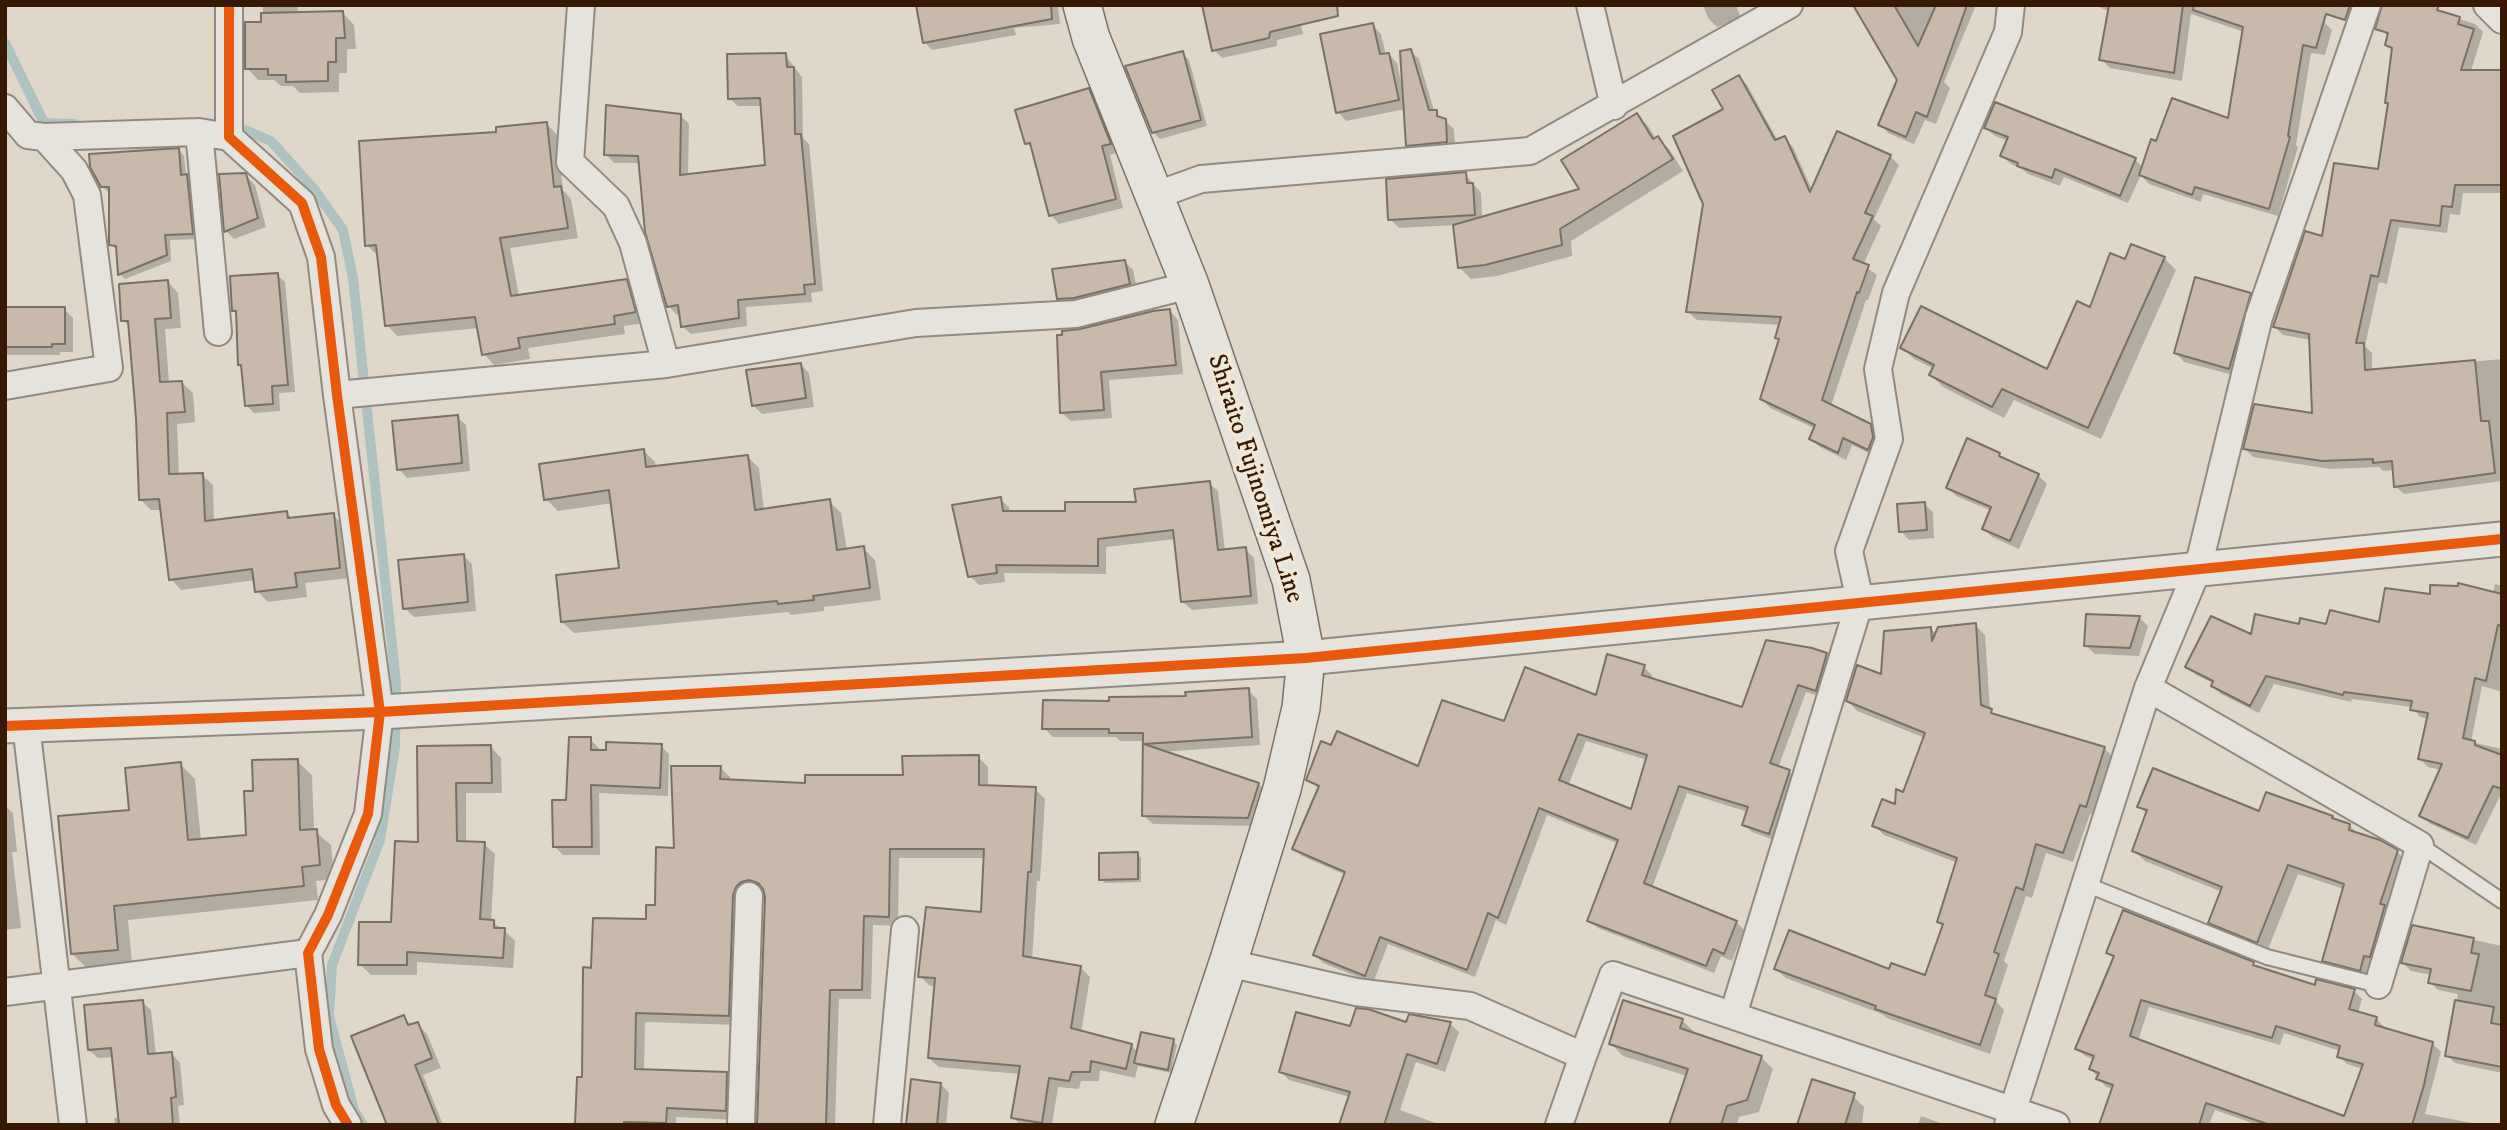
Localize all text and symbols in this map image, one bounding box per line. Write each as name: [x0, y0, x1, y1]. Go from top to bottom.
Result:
street label: Shiraito Fujinomiya Line: [1199, 351, 1309, 607]

